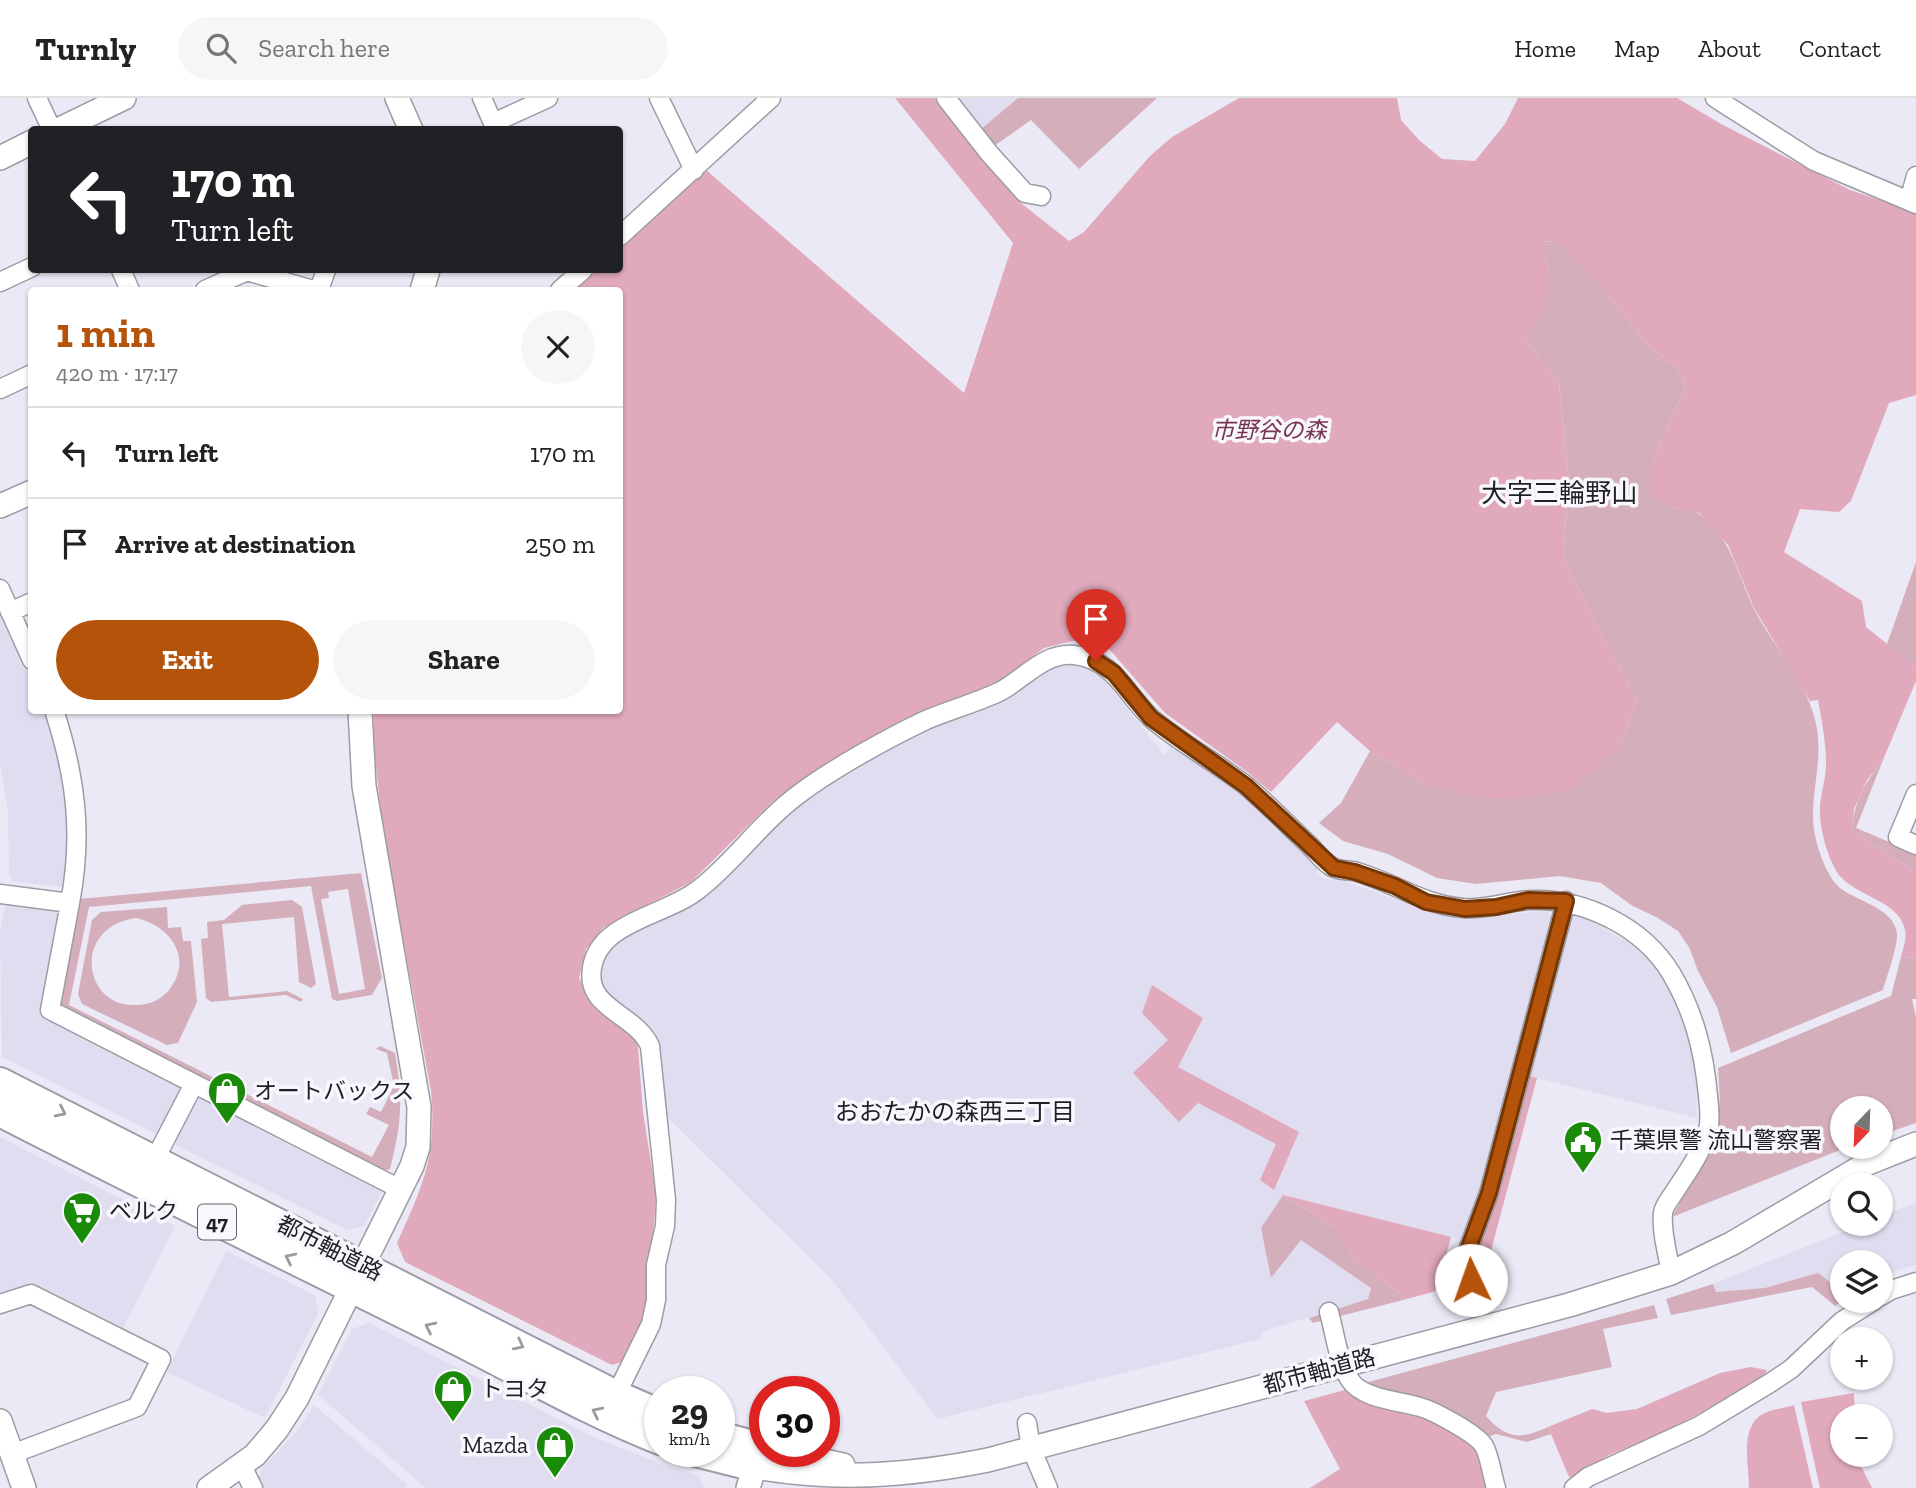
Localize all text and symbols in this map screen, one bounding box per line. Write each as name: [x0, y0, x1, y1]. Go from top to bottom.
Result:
search box: [178, 17, 668, 80]
text: Turnly: [35, 29, 136, 68]
icon: search: [202, 29, 240, 67]
text: Search here: [258, 32, 390, 64]
text: Home: [1514, 34, 1576, 63]
text: Map: [1614, 34, 1660, 63]
text: About: [1698, 34, 1761, 63]
text: Contact: [1799, 34, 1881, 63]
text: 170 m: [171, 151, 294, 210]
icon: left: [56, 154, 147, 245]
text: Turn left: [171, 211, 293, 249]
text: 1 min: [56, 307, 155, 358]
button: close: [521, 310, 595, 384]
text: 420 m · 17:17: [56, 359, 178, 387]
park label: 市野谷の森: [1212, 416, 1329, 444]
icon: left: [56, 434, 94, 472]
text: Turn left: [115, 437, 218, 469]
text: 170 m: [530, 437, 595, 469]
district label: 大字三輪野山: [1481, 477, 1637, 509]
icon: arrive: [56, 525, 94, 563]
text: Arrive at destination: [115, 528, 355, 560]
text: 250 m: [525, 528, 595, 560]
pin: [1066, 589, 1126, 661]
icon: arrive: [1077, 600, 1115, 638]
button: Exit: [56, 620, 319, 700]
button: Share: [333, 620, 595, 700]
shop icon: オートバックス: [206, 1070, 248, 1125]
place label: オートバックス: [254, 1077, 414, 1105]
north arrow: [1830, 1096, 1894, 1158]
map controls: [1830, 1096, 1893, 1467]
district label: おおたかの森西三丁目: [835, 1097, 1075, 1126]
one-way arrow: [54, 1104, 66, 1118]
public building icon: 千葉県警 流山警察署: [1562, 1119, 1604, 1174]
place label: 千葉県警 流山警察署: [1610, 1126, 1822, 1154]
button: search: [1830, 1173, 1893, 1236]
supermarket icon: ベルク: [61, 1190, 103, 1245]
place label: ベルク: [109, 1197, 178, 1225]
road number: 47: [198, 1204, 236, 1240]
street label: 都市軸道路: [272, 1209, 388, 1287]
position arrow: [1434, 1243, 1508, 1317]
button: layers: [1830, 1250, 1893, 1313]
one-way arrow: [285, 1252, 297, 1266]
one-way arrow: [425, 1321, 437, 1335]
button: +: [1830, 1327, 1893, 1390]
one-way arrow: [512, 1337, 524, 1350]
street label: 都市軸道路: [1260, 1343, 1378, 1399]
shop icon: トヨタ: [432, 1368, 474, 1423]
place label: トヨタ: [480, 1375, 549, 1403]
speed limit sign: 30: [749, 1376, 840, 1467]
text: 29: [671, 1391, 708, 1433]
button: −: [1830, 1404, 1893, 1467]
one-way arrow: [592, 1407, 604, 1421]
shop icon: Mazda: [534, 1424, 576, 1479]
text: km/h: [669, 1428, 710, 1450]
place label: Mazda: [462, 1431, 528, 1459]

